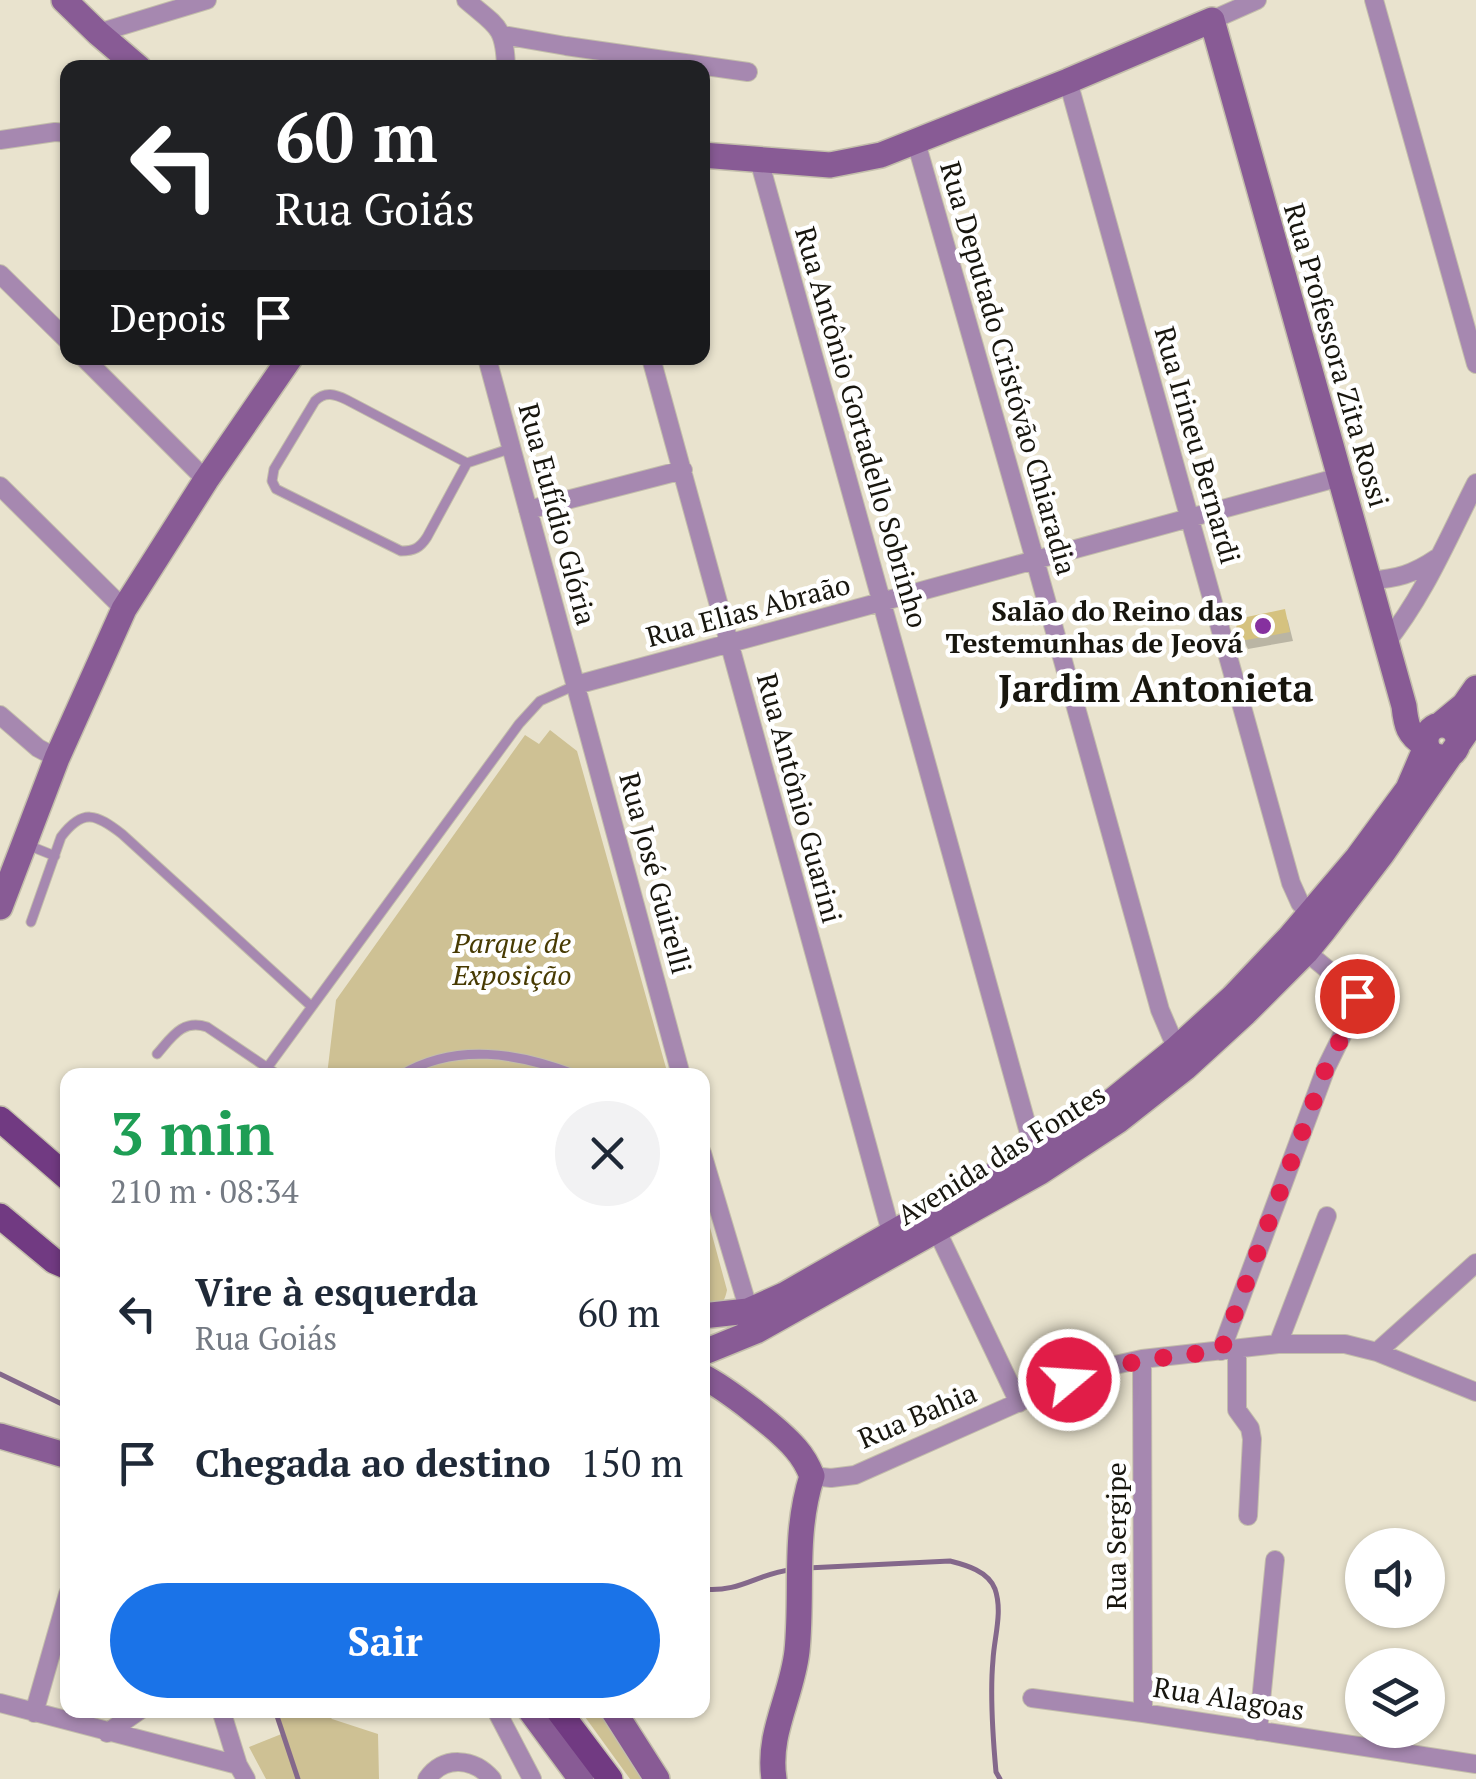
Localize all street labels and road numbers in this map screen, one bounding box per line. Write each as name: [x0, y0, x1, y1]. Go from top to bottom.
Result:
street label: Rua Deputado Cristóvão Chiaradia: [932, 157, 1086, 579]
street label: Rua Professora Zita Rossi: [1276, 199, 1398, 511]
street label: Rua Antônio Gortadello Sobrinho: [787, 222, 937, 632]
street label: Rua Irineu Bernardi: [1146, 322, 1250, 568]
street label: Rua Eufídio Glória: [511, 399, 605, 629]
street label: Rua Elias Abraão: [642, 565, 854, 655]
street label: Rua Antônio Guarini: [749, 669, 851, 927]
street label: Rua José Guirelli: [611, 768, 701, 978]
street label: Avenida das Fontes: [890, 1075, 1112, 1233]
street label: Rua Bahia: [852, 1374, 982, 1456]
street label: Rua Sergipe: [1097, 1462, 1134, 1610]
street label: Rua Alagoas: [1151, 1668, 1307, 1728]

